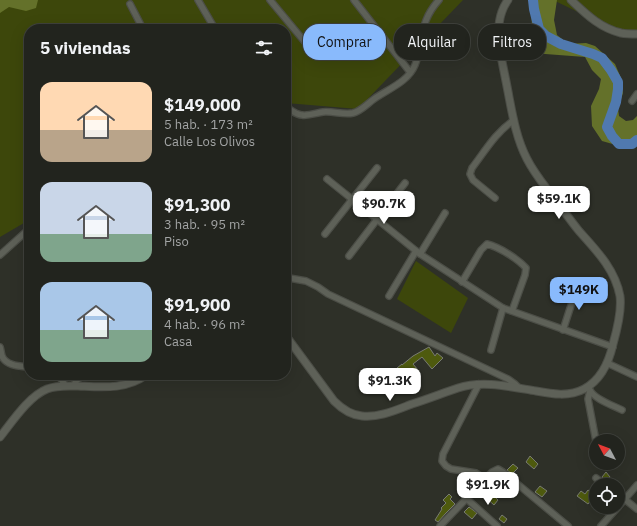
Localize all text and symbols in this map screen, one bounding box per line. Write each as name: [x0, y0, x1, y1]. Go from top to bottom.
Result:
chip: Comprar: [303, 24, 386, 60]
chip: Alquilar: [394, 24, 470, 60]
chip: Filtros: [478, 24, 546, 60]
text: 5 viviendas: [40, 37, 131, 59]
icon: filters: [253, 37, 275, 59]
text: $149,000: [164, 94, 241, 116]
icon: home: [72, 98, 120, 146]
text: 5 hab. · 173 m²: [164, 116, 253, 133]
text: Calle Los Olivos: [164, 133, 255, 150]
pin: $59.1K: [526, 186, 592, 220]
text: $59.1K: [537, 190, 581, 207]
pin: $90.7K: [351, 191, 417, 225]
text: $91,300: [164, 194, 231, 216]
text: $90.7K: [362, 195, 406, 212]
icon: home: [72, 198, 120, 246]
text: 3 hab. · 95 m²: [164, 216, 245, 233]
text: Piso: [164, 233, 189, 250]
pin: $149K: [551, 277, 607, 311]
text: $149K: [559, 281, 599, 298]
text: $91,900: [164, 294, 231, 316]
icon: home: [72, 298, 120, 346]
text: 4 hab. · 96 m²: [164, 316, 245, 333]
text: Casa: [164, 333, 192, 350]
pin: $91.3K: [357, 368, 423, 402]
text: $91.3K: [368, 372, 412, 389]
north arrow: [589, 434, 625, 470]
map controls: [589, 434, 625, 514]
pin: $91.9K: [455, 472, 521, 506]
text: $91.9K: [466, 476, 510, 493]
button: locate: [589, 478, 625, 514]

